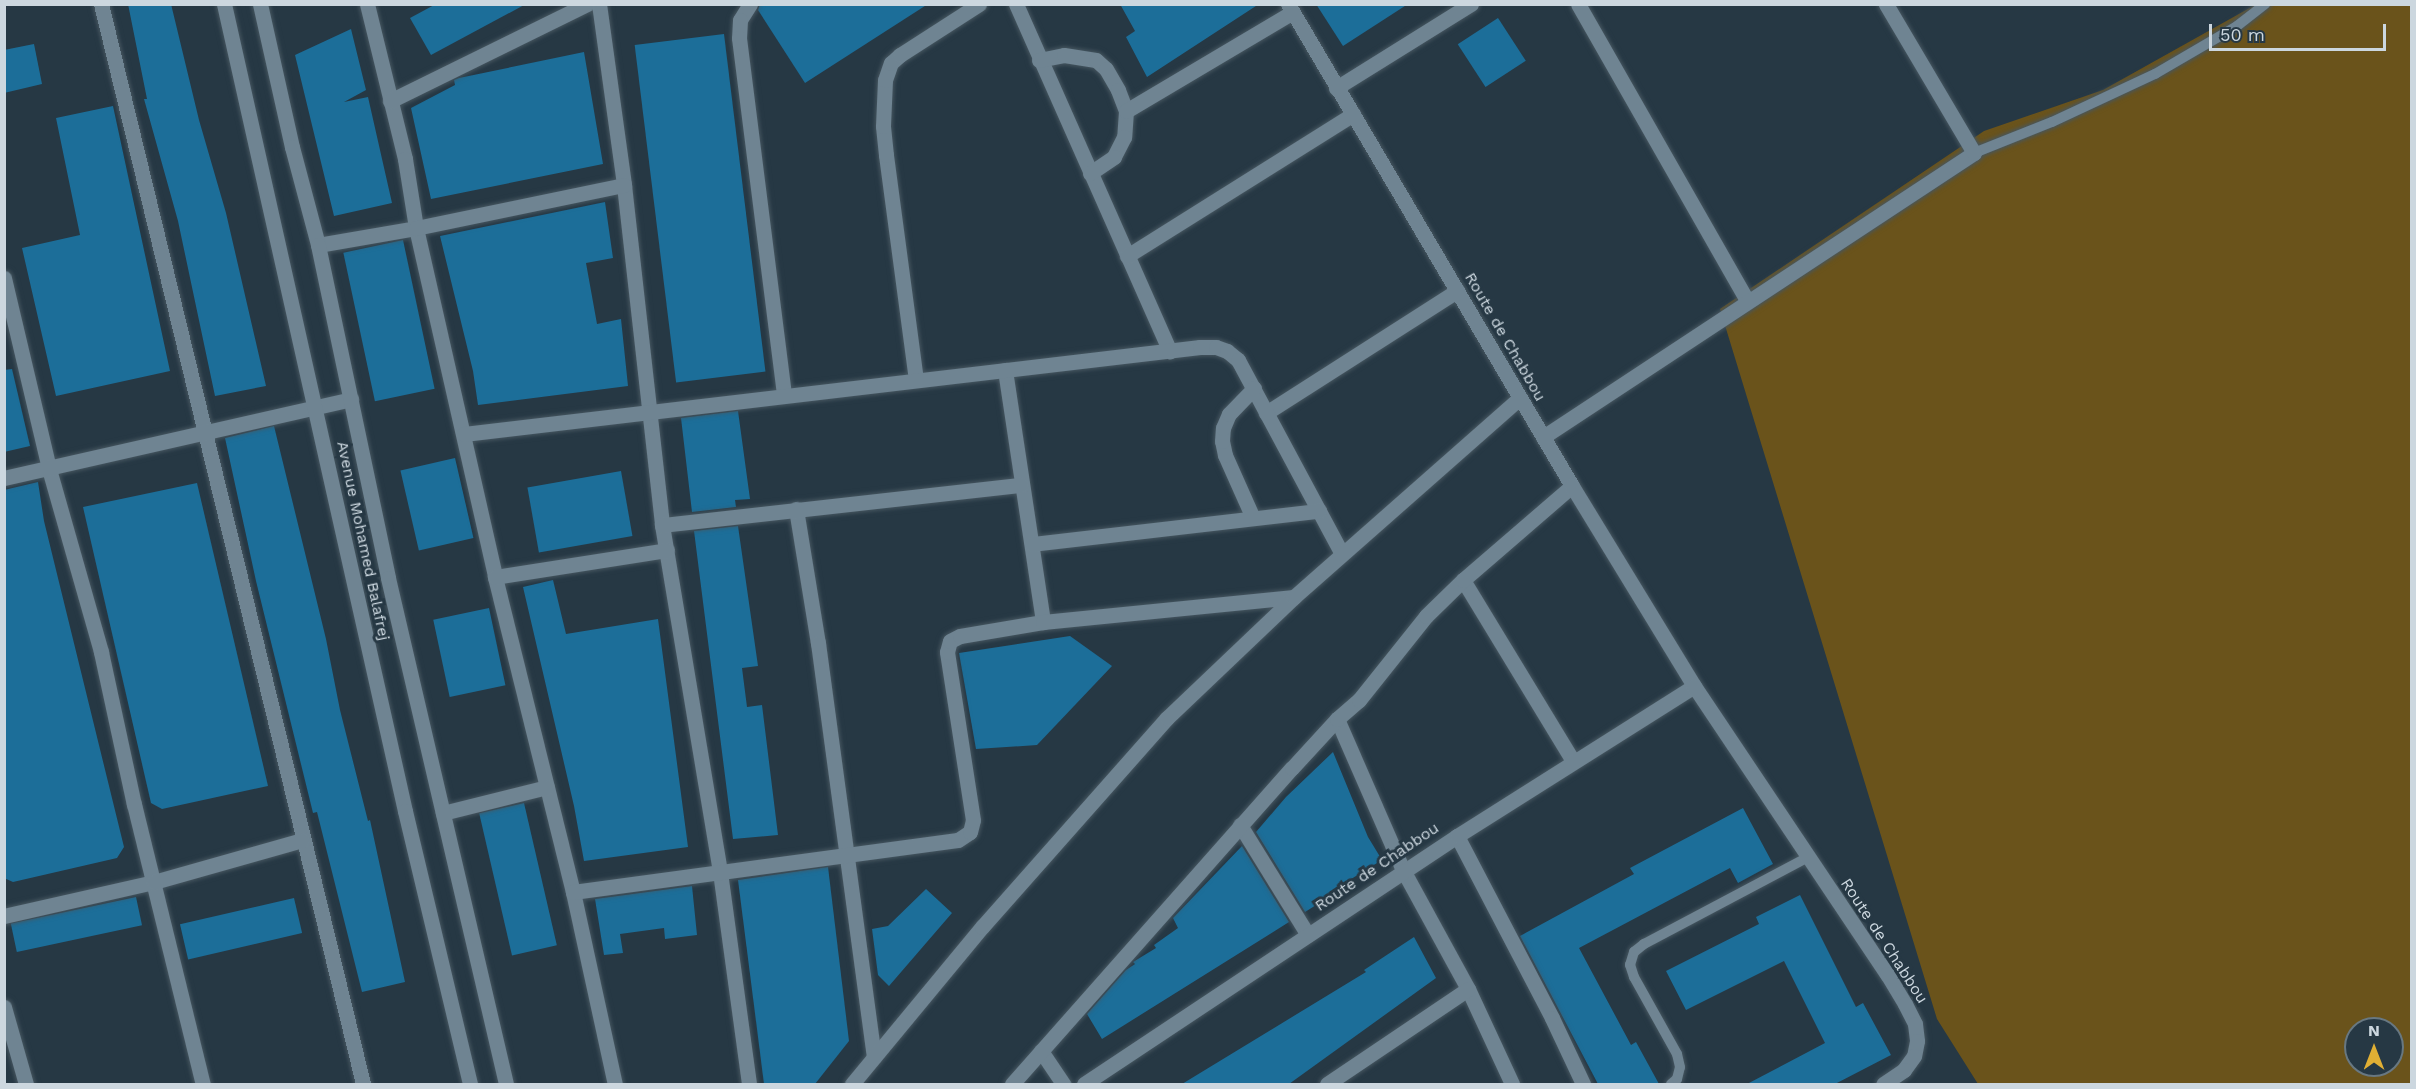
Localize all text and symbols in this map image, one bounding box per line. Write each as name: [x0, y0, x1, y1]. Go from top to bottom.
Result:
scale bar: [2212, 12, 2389, 50]
text: 50 m: [2220, 24, 2265, 45]
street label: Route de Chabbou: [1460, 269, 1550, 405]
street label: Avenue Mohamed Balafrej: [332, 439, 394, 643]
street label: Route de Chabbou: [1311, 818, 1443, 916]
street label: Route de Chabbou: [1836, 875, 1932, 1007]
north arrow: [2344, 1017, 2404, 1077]
text: N: [2368, 1021, 2380, 1040]

